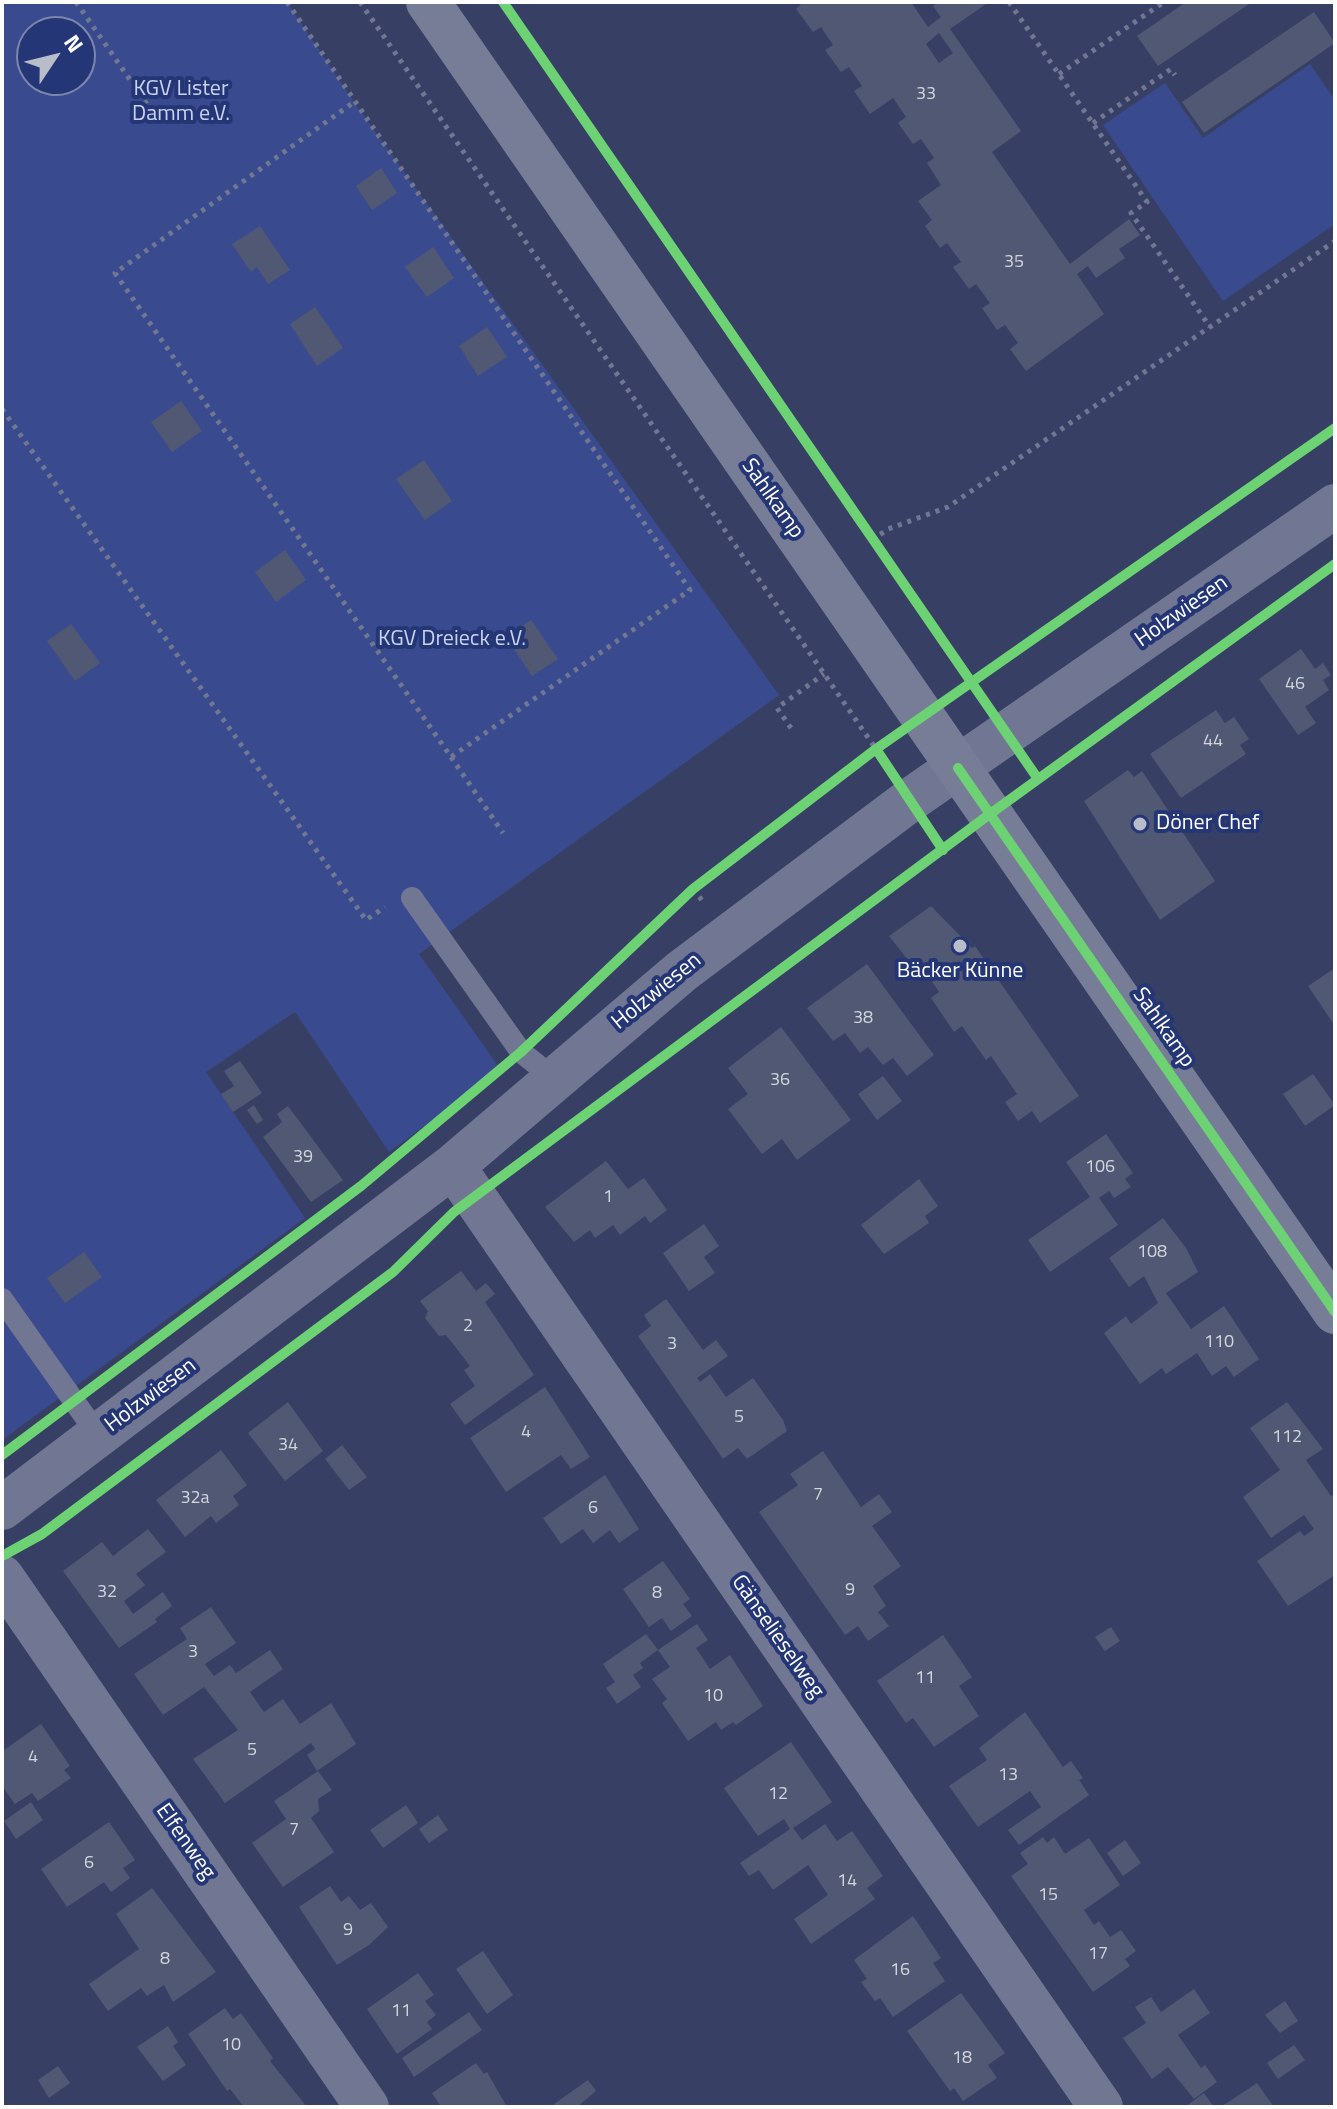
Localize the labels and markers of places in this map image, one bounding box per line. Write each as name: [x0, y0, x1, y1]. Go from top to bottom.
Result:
place label: Döner Chef: [1156, 811, 1259, 837]
marker: Döner Chef: [1131, 815, 1149, 833]
marker: Bäcker Künne: [951, 937, 969, 955]
place label: Bäcker Künne: [897, 959, 1023, 985]

